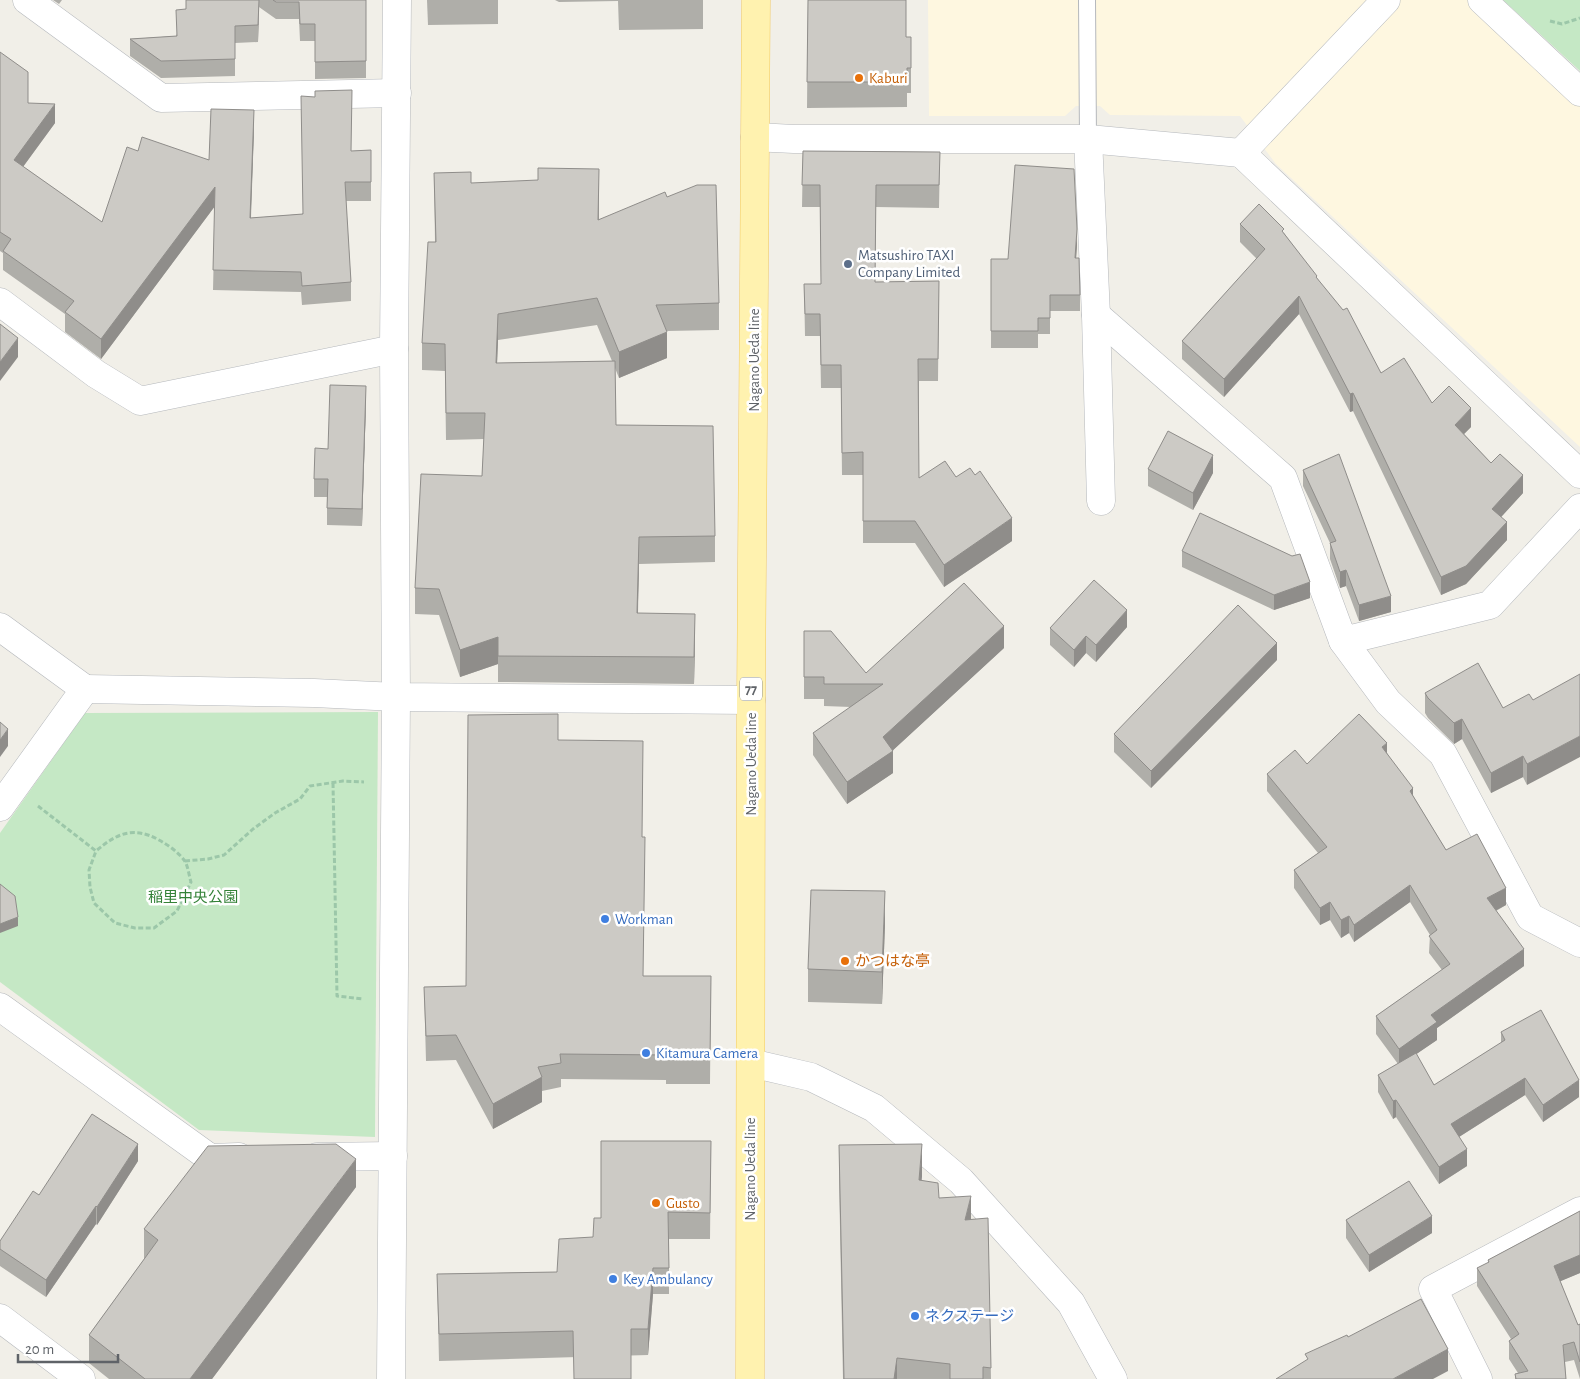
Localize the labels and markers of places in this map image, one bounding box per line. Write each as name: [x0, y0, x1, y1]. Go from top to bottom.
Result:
place label: Kaburi: [869, 71, 908, 86]
marker: Kaburi: [853, 72, 865, 84]
place label: Matsushiro TAXI Company Limited: [858, 248, 960, 280]
marker: Matsushiro TAXI Company Limited: [842, 258, 854, 270]
place label: Workman: [615, 912, 673, 927]
marker: Workman: [599, 913, 611, 925]
place label: かつはな亭: [855, 953, 930, 969]
marker: かつはな亭: [839, 955, 851, 967]
place label: Kitamura Camera: [656, 1046, 758, 1061]
marker: Kitamura Camera: [640, 1047, 652, 1059]
place label: Gusto: [666, 1196, 700, 1211]
marker: Gusto: [650, 1197, 662, 1209]
place label: Key Ambulancy: [623, 1272, 714, 1287]
marker: Key Ambulancy: [607, 1273, 619, 1285]
place label: ネクステージ: [925, 1308, 1014, 1324]
marker: ネクステージ: [909, 1310, 921, 1322]

